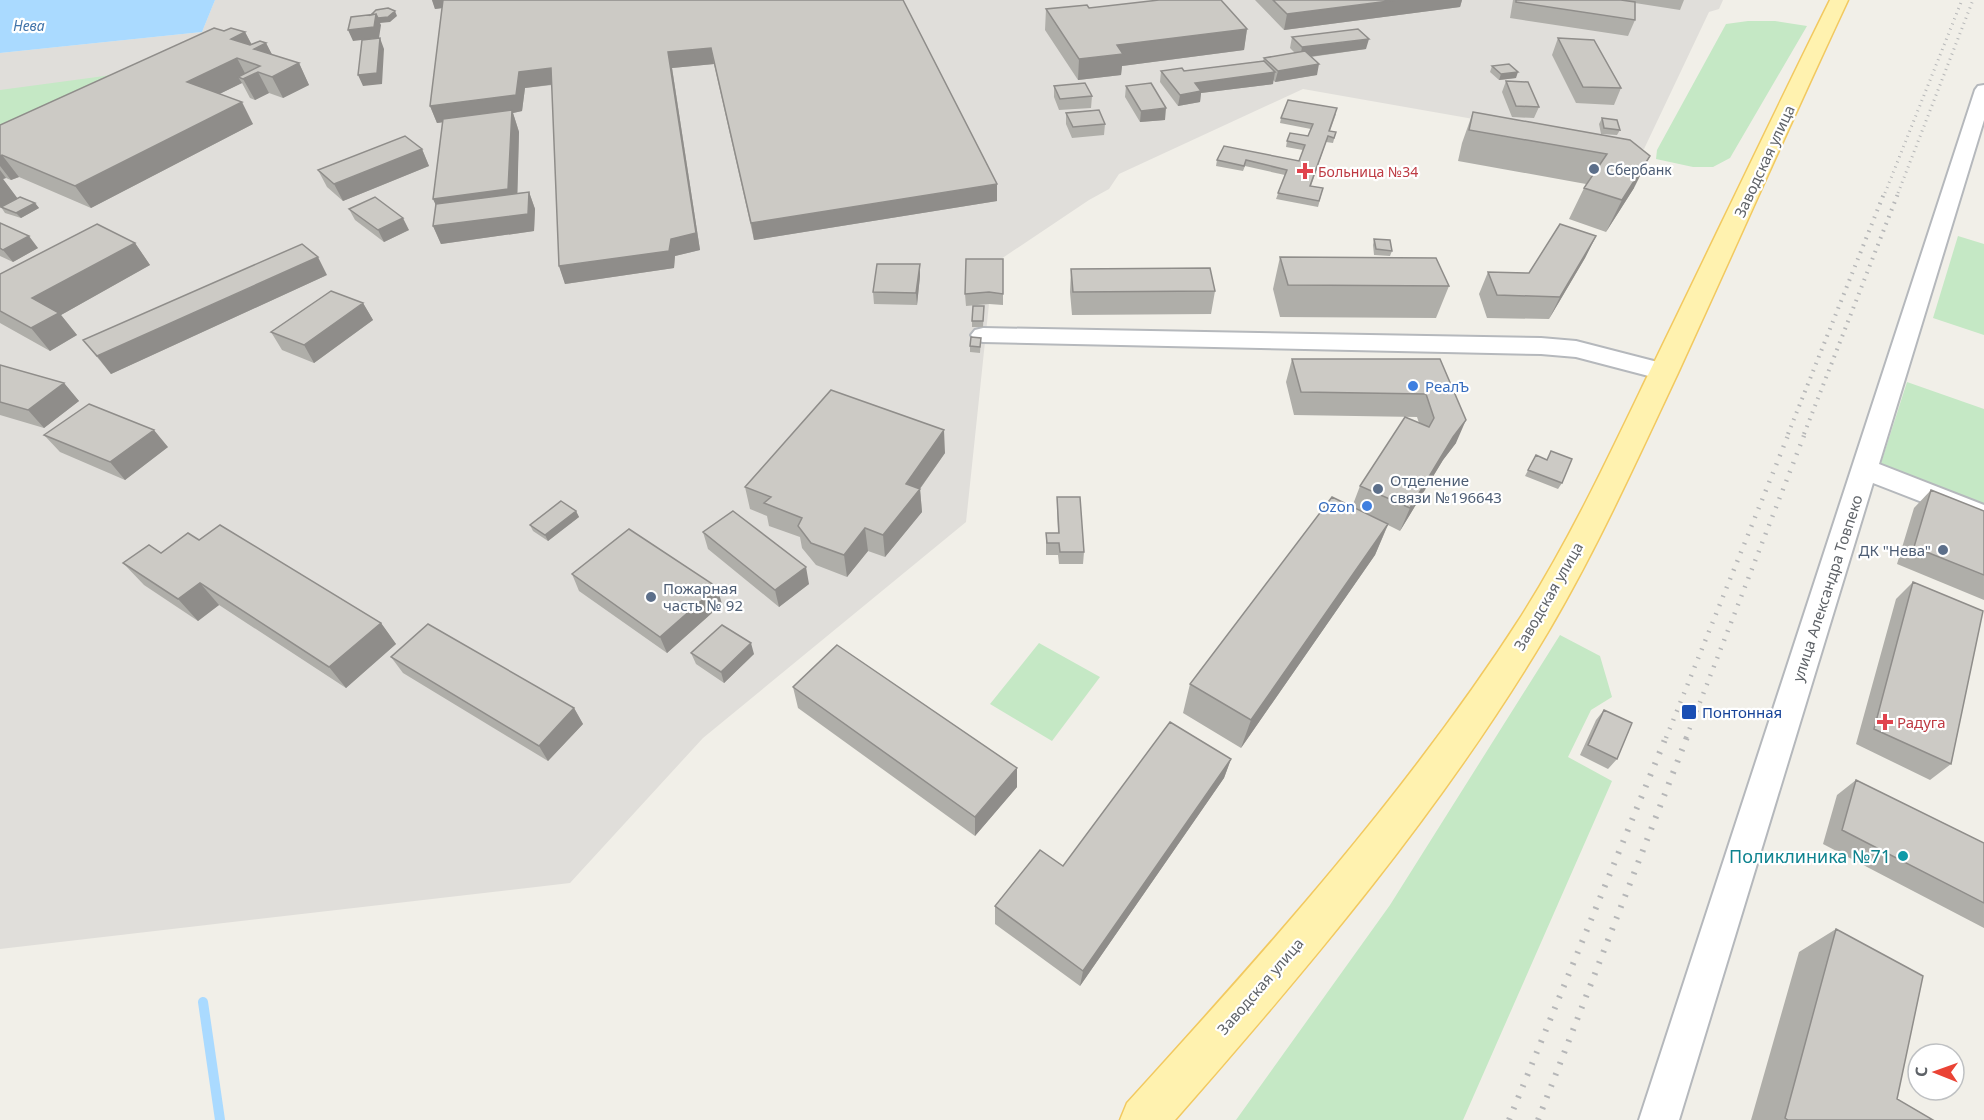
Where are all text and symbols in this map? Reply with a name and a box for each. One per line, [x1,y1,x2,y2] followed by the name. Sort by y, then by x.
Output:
[13,16,45,35] water label: Нева
[1729,102,1799,220] street label: Заводская улица
[1606,160,1672,179] place label: Сбербанк
[1296,162,1314,180] marker: Больница №34
[1318,162,1418,181] place label: Больница №34
[1587,162,1601,176] marker: Сбербанк
[1425,376,1469,396] place label: РеалЪ
[1406,379,1420,393] marker: РеалЪ
[1390,470,1502,507] place label: Отделение связи №196643
[1371,482,1385,496] marker: Отделение связи №196643
[1787,492,1867,684] street label: улица Александра Товпеко
[1318,496,1355,516] place label: Ozon
[1360,499,1374,513] marker: Ozon
[1509,538,1587,654] street label: Заводская улица
[1858,540,1931,560] place label: ДК "Нева"
[1936,543,1950,557] marker: ДК "Нева"
[663,578,743,615] place label: Пожарная часть № 92
[644,590,658,604] marker: Пожарная часть № 92
[1702,702,1782,722] place label: Понтонная
[1680,703,1698,721] marker: Понтонная
[1897,712,1946,732] place label: Радуга
[1878,715,1892,729] marker: Радуга
[1729,844,1891,868] place label: Поликлиника №71
[1896,849,1910,863] marker: Поликлиника №71
[1212,933,1308,1039] street label: Заводская улица
[1906,1042,1966,1102] north arrow
[1910,1066,1932,1077] text: С

